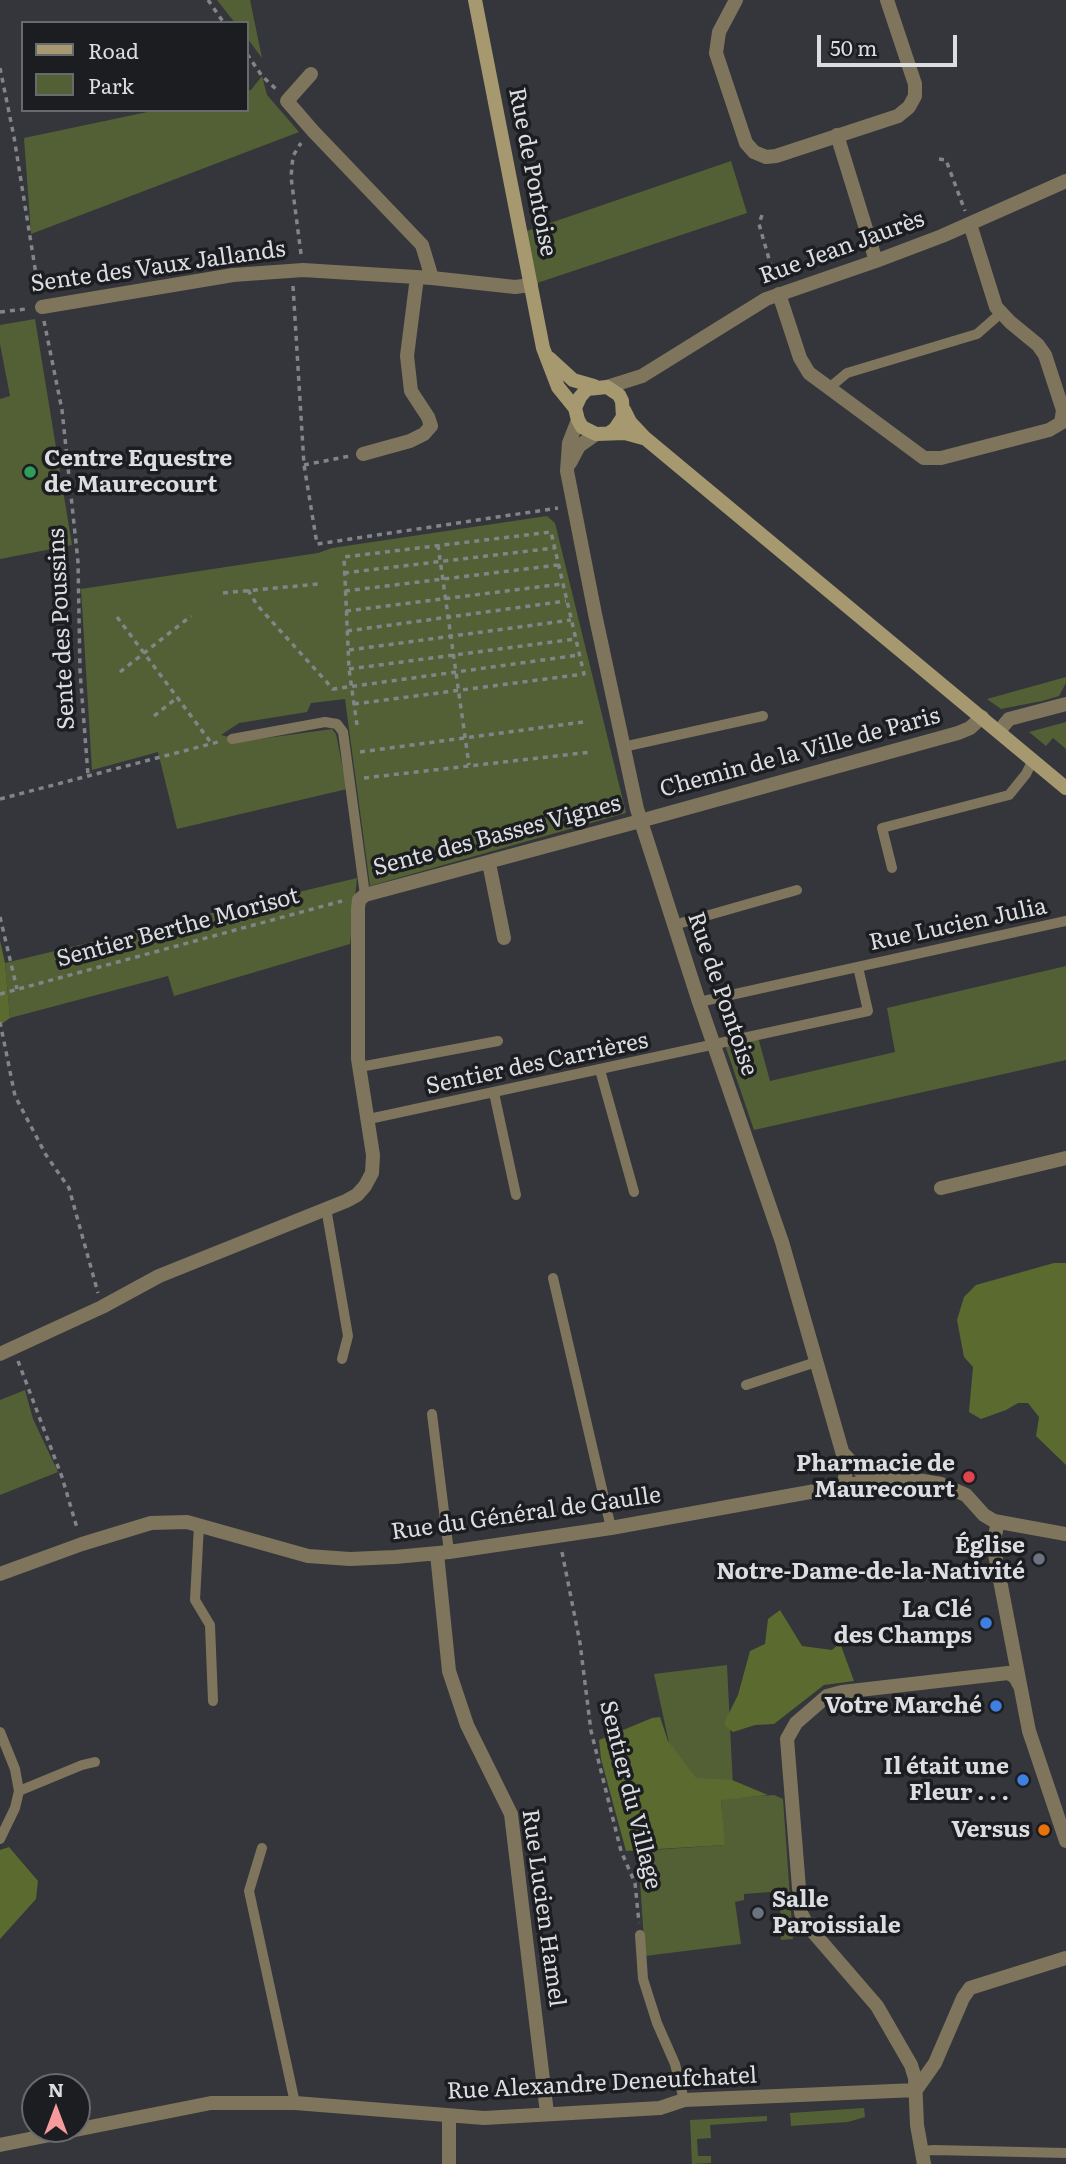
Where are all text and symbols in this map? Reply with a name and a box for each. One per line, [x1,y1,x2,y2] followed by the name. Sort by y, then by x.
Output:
[21,21,248,112] legend
[821,21,961,65] scale bar
[830,31,877,62] text: 50 m
[88,34,139,65] text: Road
[88,69,134,100] text: Park
[502,85,562,259] street label: Rue de Pontoise
[756,205,928,291] street label: Rue Jean Jaurès
[29,235,287,299] street label: Sente des Vaux Jallands
[44,445,232,499] place label: Centre Equestre de Maurecourt
[22,464,38,480] marker: Centre Equestre de Maurecourt
[43,528,81,730] street label: Sente des Poussins
[657,702,943,804] street label: Chemin de la Ville de Paris
[370,790,624,882] street label: Sente des Basses Vignes
[54,882,302,974] street label: Sentier Berthe Morisot
[867,893,1049,957] street label: Rue Lucien Julia
[681,908,763,1080] street label: Rue de Pontoise
[423,1027,651,1101] street label: Sentier des Carrières
[796,1450,955,1504] place label: Pharmacie de Maurecourt
[961,1469,977,1485] marker: Pharmacie de Maurecourt
[389,1481,663,1547] street label: Rue du Général de Gaulle
[716,1532,1025,1586] place label: Église Notre-Dame-de-la-Nativité
[1031,1551,1047,1567] marker: Église Notre-Dame-de-la-Nativité
[834,1596,972,1650] place label: La Clé des Champs
[978,1615,994,1631] marker: La Clé des Champs
[824,1692,982,1720] place label: Votre Marché
[593,1698,667,1892] street label: Sentier du Village
[988,1698,1004,1714] marker: Votre Marché
[884,1753,1009,1807] place label: Il était une Fleur . . .
[1015,1772,1031,1788] marker: Il était une Fleur . . .
[515,1807,571,2009] street label: Rue Lucien Hamel
[951,1816,1030,1844] place label: Versus
[1036,1822,1052,1838] marker: Versus
[772,1886,901,1940] place label: Salle Paroissiale
[750,1905,766,1921] marker: Salle Paroissiale
[446,2062,758,2106] street label: Rue Alexandre Deneufchatel
[21,2073,91,2143] north arrow
[48,2075,64,2103] text: N

